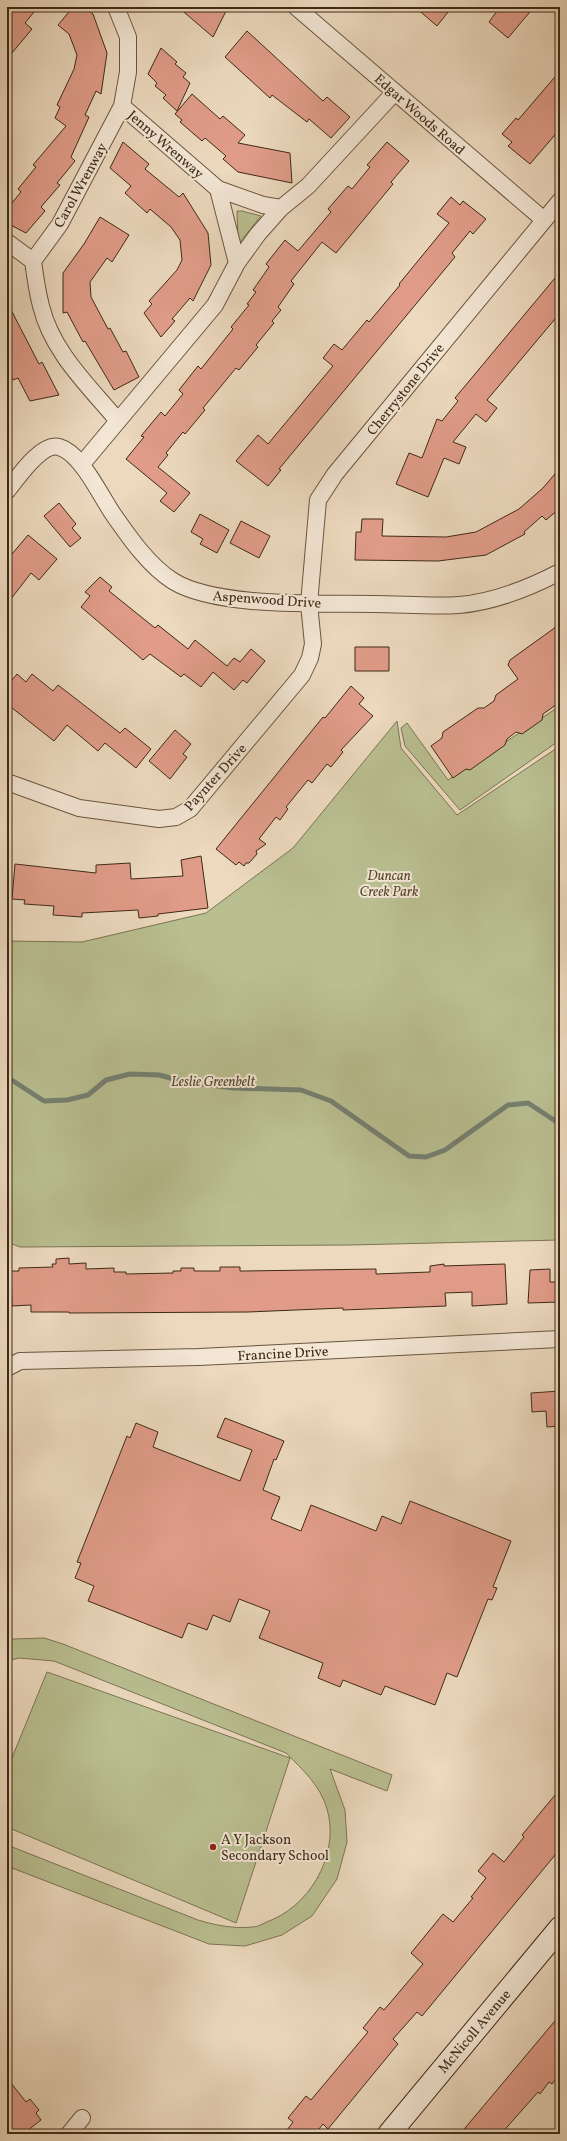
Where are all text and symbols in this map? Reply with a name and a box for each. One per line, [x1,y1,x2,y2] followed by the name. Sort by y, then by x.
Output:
[369,70,469,160] street label: Edgar Woods Road
[123,107,208,184] street label: Jenny Wrenway
[50,139,113,232] street label: Carol Wrenway
[363,340,450,440] street label: Cherrystone Drive
[212,587,322,614] street label: Aspenwood Drive
[181,740,252,816] street label: Paynter Drive
[359,867,419,902] park label: Duncan Creek Park
[171,1073,255,1092] park label: Leslie Greenbelt
[237,1343,329,1366] street label: Francine Drive
[221,1831,329,1866] place label: A Y Jackson Secondary School
[208,1842,218,1852] marker: A Y Jackson Secondary School
[434,1986,516,2078] street label: McNicoll Avenue

